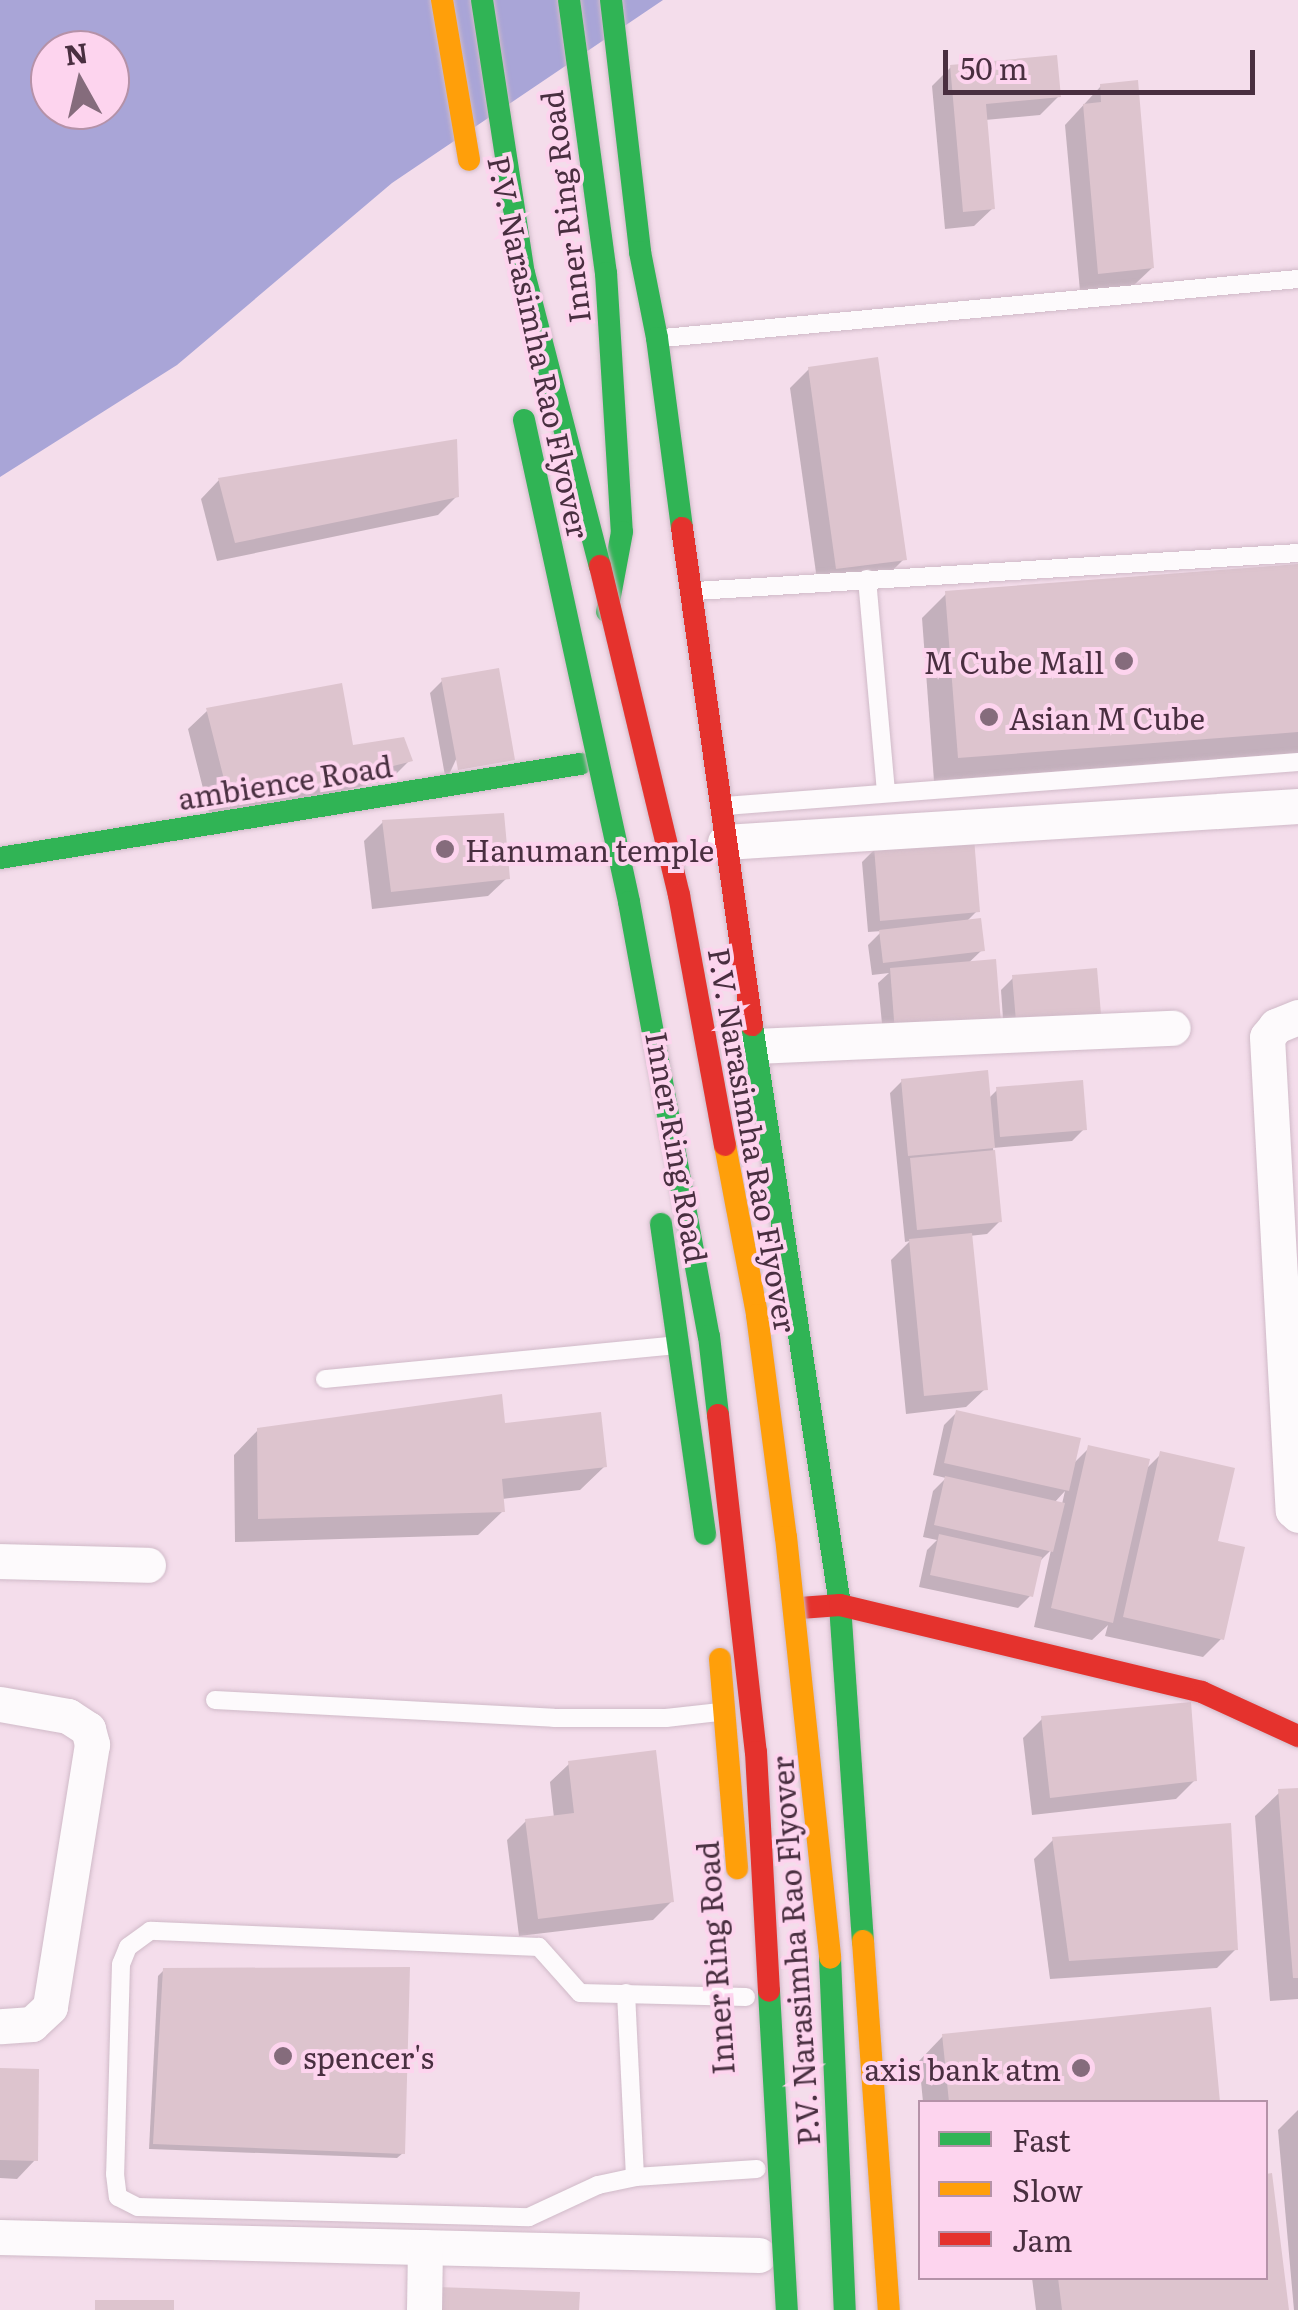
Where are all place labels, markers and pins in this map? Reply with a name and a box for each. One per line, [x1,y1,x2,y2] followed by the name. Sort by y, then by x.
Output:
[923,643,1104,679] place label: M Cube Mall
[1113,650,1135,672] marker: M Cube Mall
[1009,699,1205,735] place label: Asian M Cube
[978,706,1000,728] marker: Asian M Cube
[465,831,714,867] place label: Hanuman temple
[434,838,456,860] marker: Hanuman temple
[303,2038,434,2074] place label: spencer's
[272,2045,294,2067] marker: spencer's
[864,2050,1061,2086] place label: axis bank atm
[1070,2057,1092,2079] marker: axis bank atm

